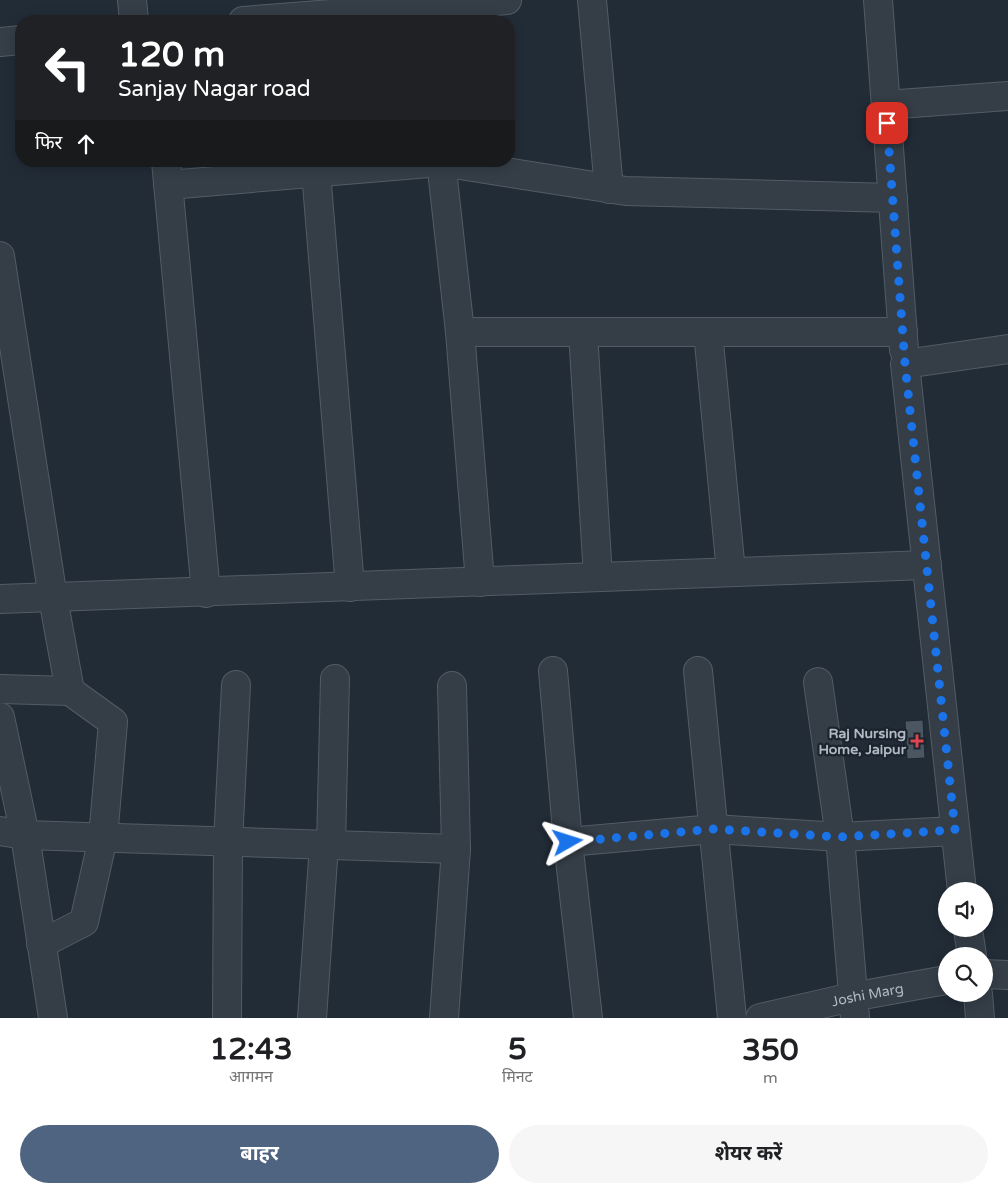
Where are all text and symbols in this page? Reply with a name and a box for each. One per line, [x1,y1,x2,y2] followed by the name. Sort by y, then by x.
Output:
[118,34,225,76] text: 120 m
[35,35,100,100] icon: left
[118,76,311,102] text: Sanjay Nagar road
[866,102,908,144] pin
[873,109,901,137] icon: arrive
[72,130,100,158] icon: ahead
[35,132,62,154] text: फिर
[818,725,907,758] place label: Raj Nursing Home, Jaipur
[910,734,924,748] marker: Raj Nursing Home, Jaipur
[541,815,593,867] position arrow
[938,882,993,1002] map controls
[938,882,993,937] button: sound
[938,947,993,1002] button: search
[830,980,905,1010] street label: Joshi Marg
[209,1031,293,1068] text: 12:43
[508,1031,527,1068] text: 5
[742,1032,799,1069] text: 350
[229,1067,273,1087] text: आगमन
[502,1067,533,1087] text: मिनट
[763,1068,778,1088] text: m
[20,1125,499,1183] button: बाहर
[509,1125,988,1183] button: शेयर करें

